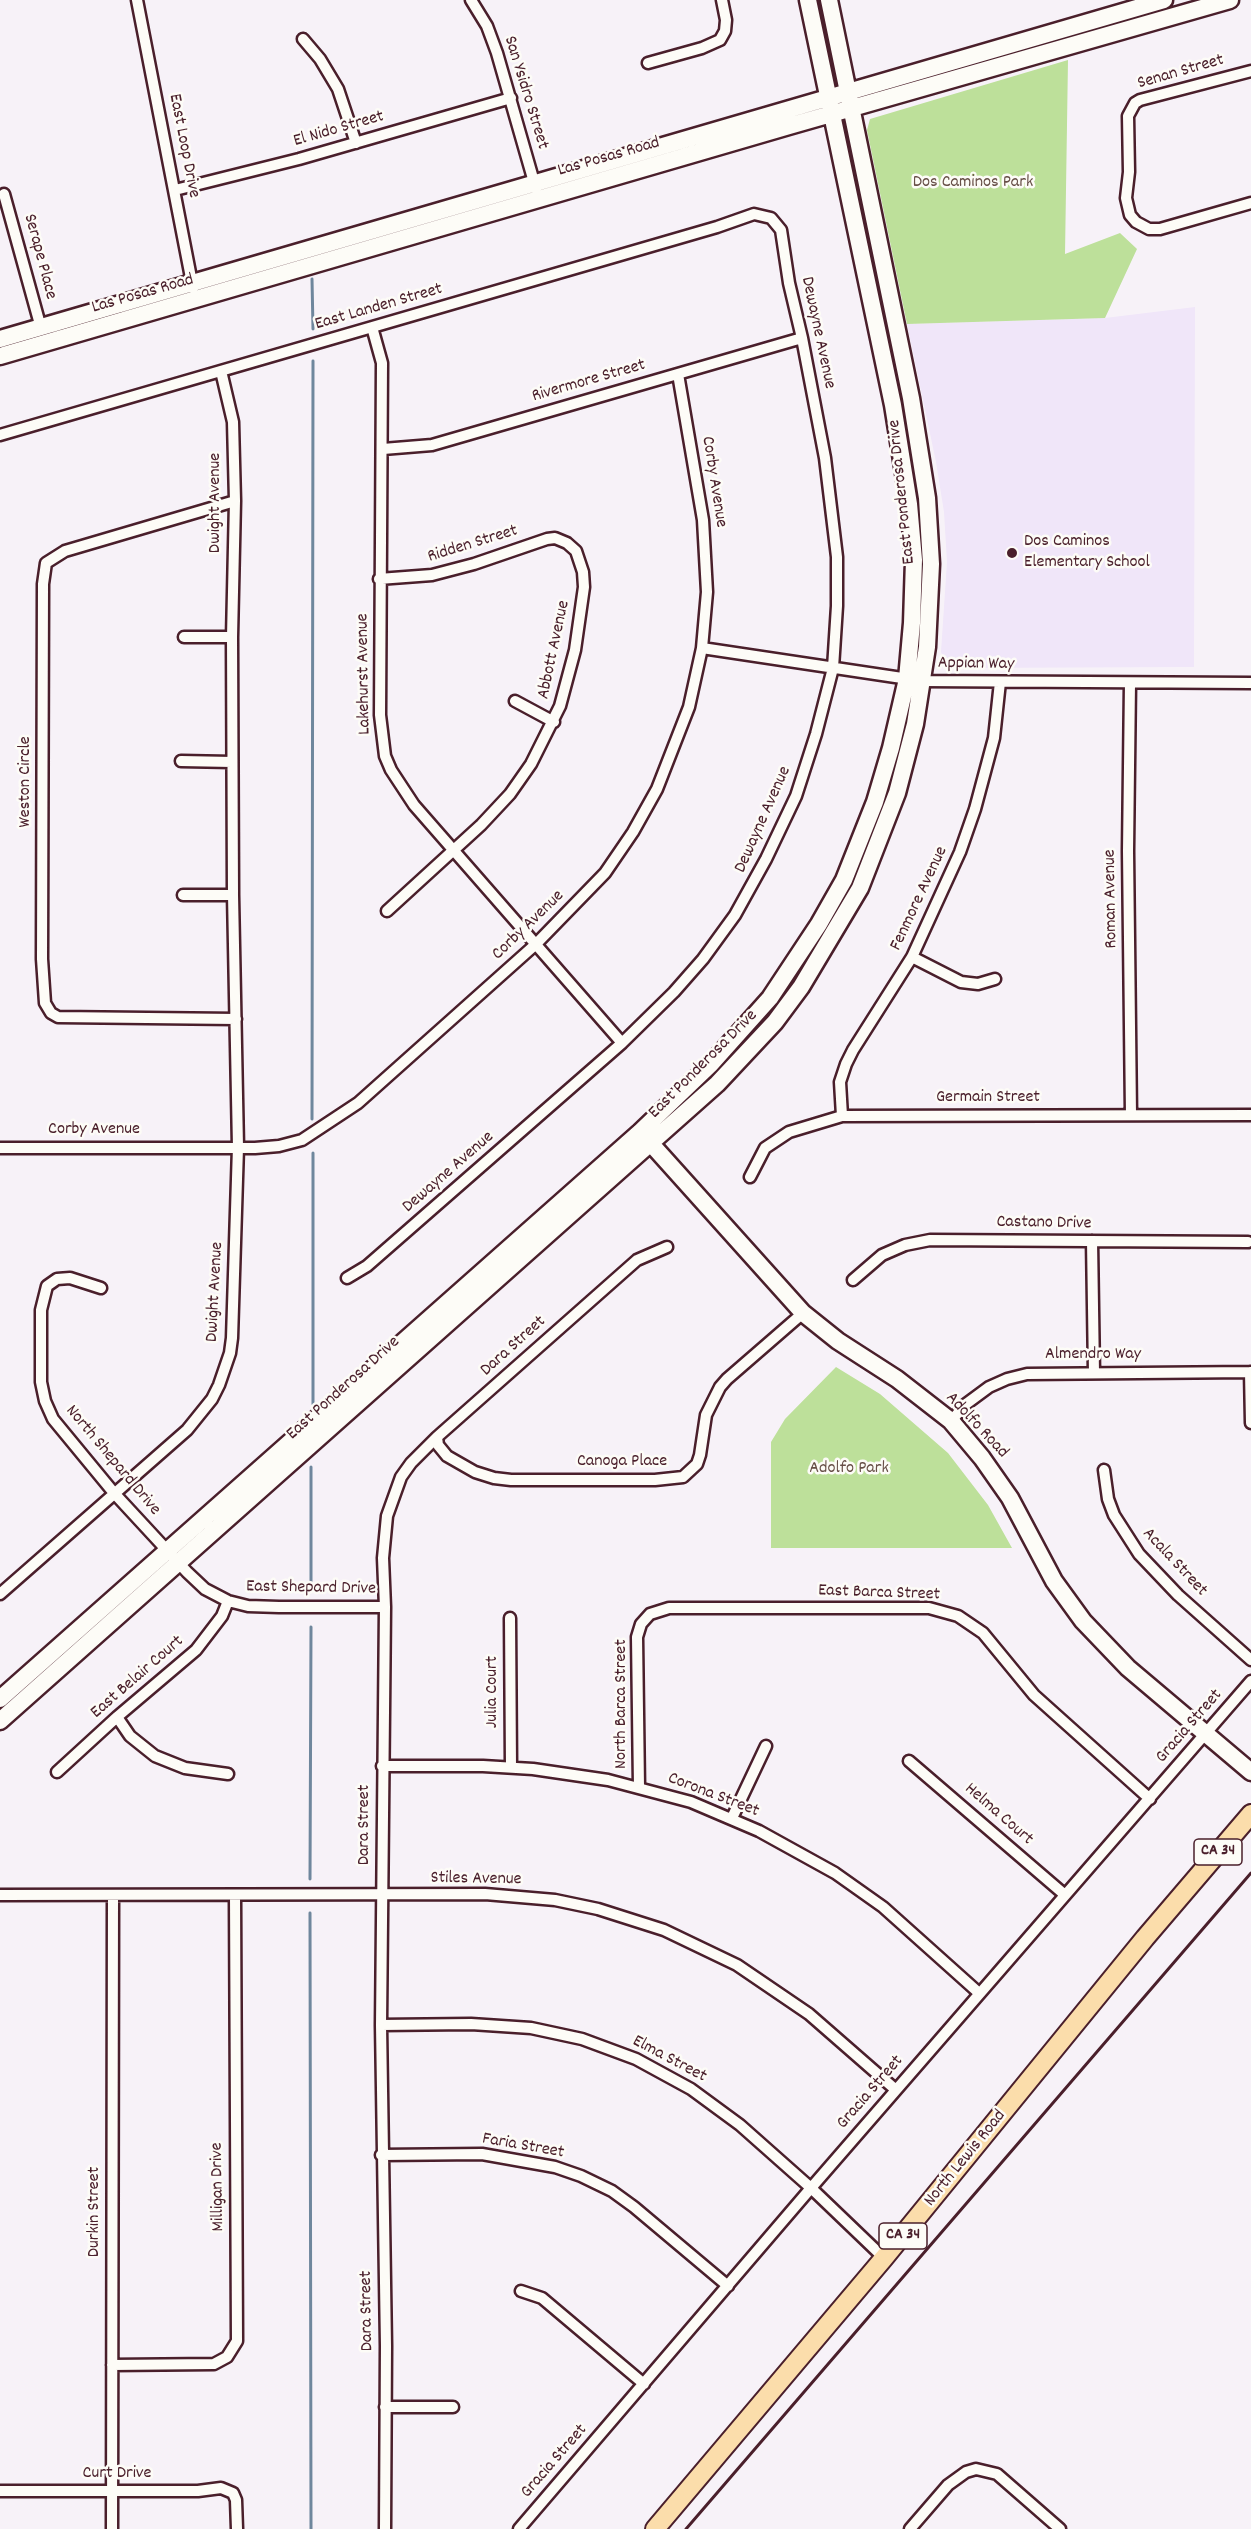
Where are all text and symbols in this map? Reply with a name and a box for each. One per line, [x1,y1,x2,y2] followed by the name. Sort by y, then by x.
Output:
[498,34,552,152] street label: San Ysidro Street
[1135,50,1227,96] street label: Senan Street
[162,92,204,200] street label: East Loop Drive
[291,107,387,153] street label: El Nido Street
[556,133,662,183] street label: Las Posas Road
[913,173,1033,195] park label: Dos Caminos Park
[17,212,61,302] street label: Serape Place
[90,270,196,320] street label: Las Posas Road
[795,275,839,391] street label: Dewayne Avenue
[313,279,445,337] street label: East Landen Street
[530,355,648,409] street label: Rivermore Street
[885,419,921,565] street label: East Ponderosa Drive
[695,435,731,529] street label: Corby Avenue
[206,453,228,553] street label: Dwight Avenue
[425,521,521,569] street label: Ridden Street
[1024,532,1150,574] place label: Dos Caminos Elementary School
[1005,546,1019,560] marker: Dos Caminos Elementary School
[534,599,576,701] street label: Abbott Avenue
[353,613,377,735] street label: Lakehurst Avenue
[937,654,1015,676] street label: Appian Way
[16,736,38,828] street label: Weston Circle
[731,763,797,877] street label: Dewayne Avenue
[886,843,954,955] street label: Fenmore Avenue
[1100,849,1124,949] street label: Roman Avenue
[488,886,570,966] street label: Corby Avenue
[645,1006,763,1124] street label: East Ponderosa Drive
[936,1088,1040,1110] street label: Germain Street
[48,1120,140,1142] street label: Corby Avenue
[399,1127,499,1219] street label: Dewayne Avenue
[996,1212,1092,1236] street label: Castano Drive
[203,1241,229,1343] street label: Dwight Avenue
[477,1312,551,1382] street label: Dara Street
[283,1332,405,1446] street label: East Ponderosa Drive
[1045,1345,1141,1367] street label: Almendro Way
[940,1388,1012,1464] street label: Adolfo Road
[60,1401,164,1521] street label: North Shepard Drive
[577,1452,667,1474] street label: Canoga Place
[809,1459,889,1481] park label: Adolfo Park
[1137,1524,1211,1602] street label: Acala Street
[246,1577,376,1601] street label: East Shepard Drive
[818,1581,940,1607] street label: East Barca Street
[87,1632,189,1724] street label: East Belair Court
[612,1639,634,1769] street label: North Barca Street
[483,1656,505,1728] street label: Julia Court
[1152,1686,1228,1768] street label: Gracia Street
[664,1769,762,1823] street label: Corona Street
[959,1779,1037,1851] street label: Helma Court
[355,1785,377,1865] street label: Dara Street
[1194,1839,1242,1865] road number: CA 34
[430,1868,522,1892] street label: Stiles Avenue
[628,2031,710,2089] street label: Elma Street
[833,2052,909,2134] street label: Gracia Street
[920,2106,1012,2212] street label: North Lewis Road
[480,2129,566,2165] street label: Faria Street
[207,2142,231,2232] street label: Milligan Drive
[85,2167,107,2257] street label: Durkin Street
[879,2223,927,2249] road number: CA 34
[356,2270,380,2352] street label: Dara Street
[517,2421,593,2503] street label: Gracia Street
[83,2464,151,2486] street label: Curt Drive

